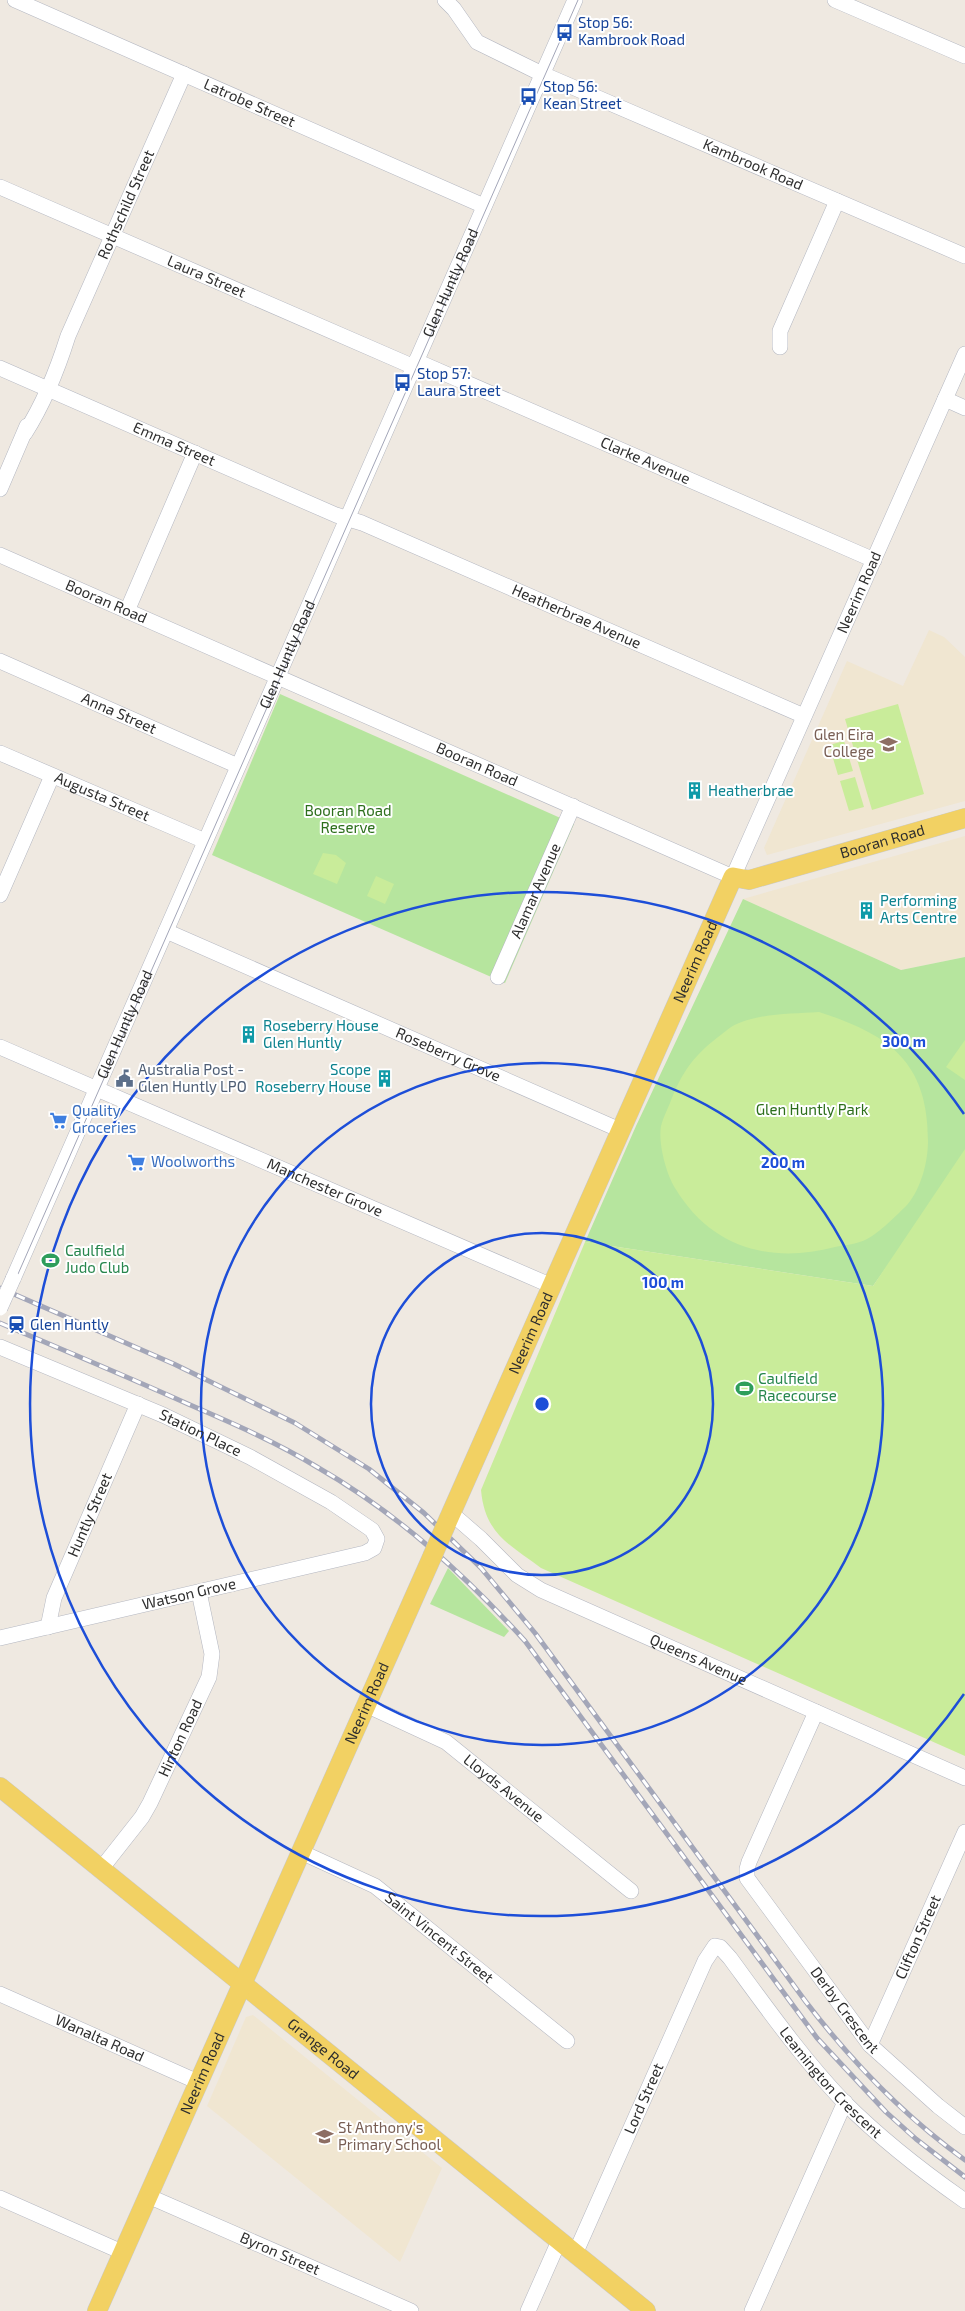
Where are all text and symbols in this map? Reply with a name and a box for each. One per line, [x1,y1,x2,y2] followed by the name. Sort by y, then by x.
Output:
[578,13,685,48] place label: Stop 56: Kambrook Road
[554,22,574,42] bus stop icon: Stop 56: Kambrook Road
[201,74,298,130] street label: Latrobe Street
[543,77,622,112] place label: Stop 56: Kean Street
[519,86,539,106] bus stop icon: Stop 56: Kean Street
[701,134,806,193] street label: Kambrook Road
[93,147,157,262] street label: Rothschild Street
[418,225,481,340] street label: Glen Huntly Road
[165,251,249,301] street label: Laura Street
[417,364,501,399] place label: Stop 57: Laura Street
[393,373,413,393] bus stop icon: Stop 57: Laura Street
[131,417,219,469] street label: Emma Street
[598,432,693,487] street label: Clarke Avenue
[832,548,884,636] street label: Neerim Road
[63,575,150,627] street label: Booran Road
[510,580,644,652] street label: Heatherbrae Avenue
[255,597,318,711] street label: Glen Huntly Road
[79,688,160,737] street label: Anna Street
[814,725,874,760] place label: Glen Eira College
[878,734,898,754] school or university icon: Glen Eira College
[434,738,521,789] street label: Booran Road
[52,768,153,824] street label: Augusta Street
[684,781,704,801] building icon: Heatherbrae
[708,781,794,799] place label: Heatherbrae
[304,801,392,836] park label: Booran Road Reserve
[838,820,927,861] street label: Booran Road
[506,840,564,941] street label: Alamar Avenue
[880,891,958,926] place label: Performing Arts Centre
[856,900,876,920] building icon: Performing Arts Centre
[668,918,720,1005] street label: Neerim Road
[92,967,156,1081] street label: Glen Huntly Road
[263,1016,379,1051] place label: Roseberry House Glen Huntly
[393,1023,504,1085] street label: Roseberry Grove
[239,1025,259,1045] building icon: Roseberry House Glen Huntly
[882,1032,926,1050] text: 300 m
[138,1060,247,1095] place label: Australia Post - Glen Huntly LPO
[255,1060,371,1095] place label: Scope Roseberry House
[114,1069,134,1089] public building icon: Australia Post - Glen Huntly LPO
[375,1069,395,1089] building icon: Scope Roseberry House
[756,1100,869,1118] park label: Glen Huntly Park
[72,1101,136,1136] place label: Quality Groceries
[48,1110,68,1130] supermarket icon: Quality Groceries
[127,1152,147,1172] supermarket icon: Woolworths
[151,1152,235,1170] place label: Woolworths
[761,1153,805,1171] text: 200 m
[265,1154,386,1220] street label: Manchester Grove
[65,1241,129,1276] place label: Caulfield Judo Club
[41,1250,61,1270] sports icon: Caulfield Judo Club
[642,1273,684,1291] text: 100 m
[504,1289,556,1376] street label: Neerim Road
[6,1315,26,1335] station icon: Glen Huntly
[30,1315,109,1333] place label: Glen Huntly
[758,1369,837,1404] place label: Caulfield Racecourse
[734,1378,754,1398] sports icon: Caulfield Racecourse
[533,1395,551,1413] centre of rings
[157,1405,245,1460] street label: Station Place
[63,1470,115,1559] street label: Huntly Street
[140,1573,237,1613] street label: Watson Grove
[647,1629,750,1688] street label: Queens Avenue
[340,1659,392,1747] street label: Neerim Road
[154,1696,205,1779] street label: Hinton Road
[460,1750,548,1825] street label: Lloyds Avenue
[382,1888,498,1986] street label: Saint Vincent Street
[890,1892,944,1982] street label: Clifton Street
[807,1963,883,2057] street label: Derby Crescent
[53,2010,147,2065] street label: Wanalta Road
[284,2014,363,2083] street label: Grange Road
[776,2023,886,2141] street label: Leamington Crescent
[176,2029,228,2117] street label: Neerim Road
[619,2060,667,2136] street label: Lord Street
[338,2118,441,2153] place label: St Anthony's Primary School
[314,2127,334,2147] school or university icon: St Anthony's Primary School
[238,2227,323,2278] street label: Byron Street

